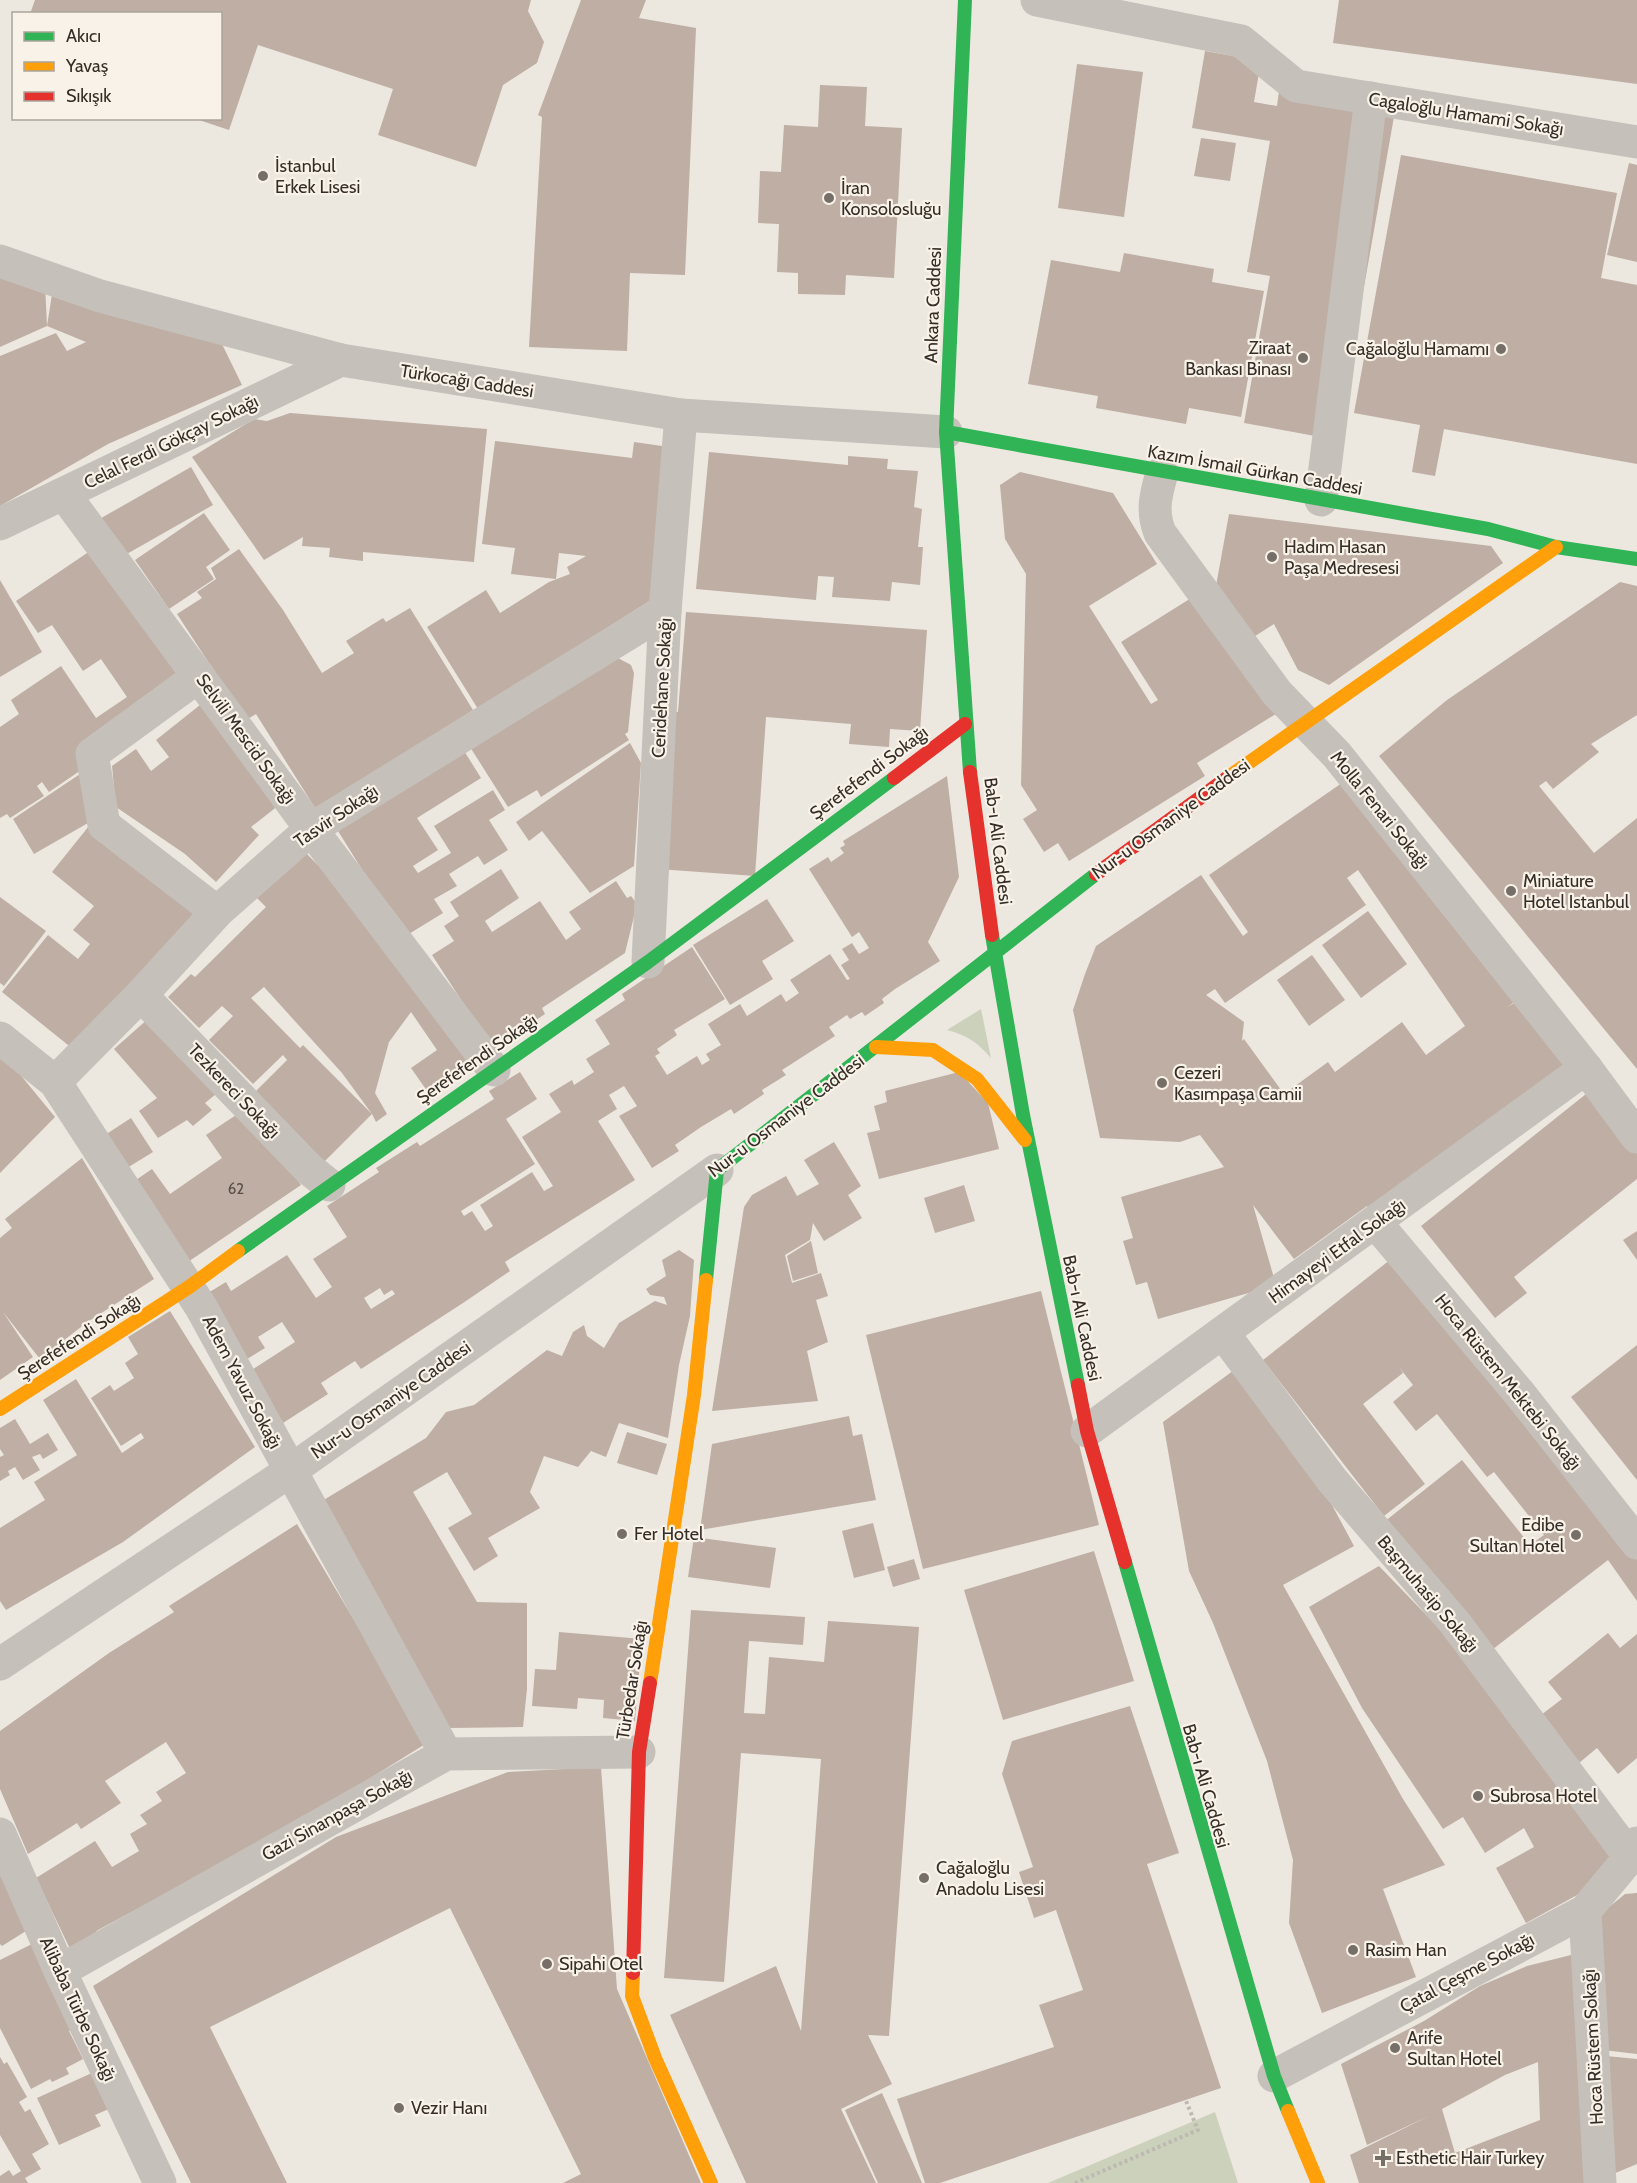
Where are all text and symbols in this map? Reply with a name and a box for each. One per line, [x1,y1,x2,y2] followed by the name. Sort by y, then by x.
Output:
[12,12,222,120] legend
[66,25,101,47] text: Akıcı
[65,55,108,77] text: Yavaş
[66,85,112,107] text: Sıkışık
[1367,88,1565,140] street label: Cagaloğlu Hamami Sokağı
[275,155,360,198] place label: İstanbul Erkek Lisesi
[256,169,270,183] marker: İstanbul Erkek Lisesi
[841,177,941,220] place label: İran Konsolosluğu
[822,191,836,205] marker: İran Konsolosluğu
[920,247,946,363] street label: Ankara Caddesi
[1185,337,1291,380] place label: Ziraat Bankası Binası
[1346,338,1489,360] place label: Cağaloğlu Hamamı
[1494,342,1508,356] marker: Cağaloğlu Hamamı
[1296,351,1310,365] marker: Ziraat Bankası Binası
[399,360,535,402] street label: Türkocağı Caddesi
[80,390,262,494] street label: Celal Ferdi Gökçay Sokağı
[1146,440,1364,500] street label: Kazım İsmail Gürkan Caddesi
[1284,536,1399,579] place label: Hadım Hasan Paşa Medresesi
[1265,550,1279,564] marker: Hadım Hasan Paşa Medresesi
[647,617,677,759] street label: Ceridehane Sokağı
[191,670,301,808] street label: Selvili Mescid Sokağı
[806,721,932,825] street label: Şerefefendi Sokağı
[1326,747,1434,873] street label: Molla Fenari Sokağı
[1088,754,1254,884] street label: Nur-u Osmaniye Caddesi
[979,776,1017,906] street label: Bab-ı Ali Caddesi
[290,780,382,852] street label: Tasvir Sokağı
[1523,870,1630,913] place label: Miniature Hotel Istanbul
[1504,884,1518,898] marker: Miniature Hotel Istanbul
[412,1009,542,1109] street label: Şerefefendi Sokağı
[183,1039,285,1143] street label: Tezkereci Sokağı
[703,1050,869,1182] street label: Nur-u Osmaniye Caddesi
[1174,1062,1302,1105] place label: Cezeri Kasımpaşa Camii
[1155,1076,1169,1090] marker: Cezeri Kasımpaşa Camii
[228,1180,244,1198] house number: 62
[1264,1194,1410,1308] street label: Himayeyi Etfal Sokağı
[1058,1253,1106,1383] street label: Bab-ı Ali Caddesi
[13,1289,145,1385] street label: Şerefefendi Sokağı
[1430,1289,1586,1475] street label: Hoca Rüstem Mektebi Sokağı
[198,1312,286,1452] street label: Adem Yavuz Sokağı
[307,1336,475,1464] street label: Nur-u Osmaniye Caddesi
[1469,1514,1565,1557] place label: Edibe Sultan Hotel
[634,1523,704,1545] place label: Fer Hotel
[615,1527,629,1541] marker: Fer Hotel
[1569,1528,1583,1542] marker: Edibe Sultan Hotel
[1373,1531,1483,1657] street label: Başmuhasip Sokağı
[612,1619,652,1741] street label: Türbedar Sokağı
[1178,1721,1234,1851] street label: Bab-ı Ali Caddesi
[258,1764,416,1866] street label: Gazi Sinanpaşa Sokağı
[1490,1785,1598,1807] place label: Subrosa Hotel
[1471,1789,1485,1803] marker: Subrosa Hotel
[936,1857,1044,1900] place label: Cağaloğlu Anadolu Lisesi
[917,1871,931,1885] marker: Cağaloğlu Anadolu Lisesi
[1396,1928,1538,2018] street label: Çatal Çeşme Sokağı
[35,1933,121,2085] street label: Alibaba Türbe Sokağı
[1365,1939,1447,1961] place label: Rasim Han
[1346,1943,1360,1957] marker: Rasim Han
[559,1953,644,1975] place label: Sipahi Otel
[540,1957,554,1971] marker: Sipahi Otel
[1578,1969,1608,2125] street label: Hoca Rüstem Sokağı
[1407,2027,1502,2070] place label: Arife Sultan Hotel
[1388,2041,1402,2055] marker: Arife Sultan Hotel
[411,2097,487,2119] place label: Vezir Hanı
[392,2101,406,2115] marker: Vezir Hanı
[1396,2147,1544,2169] place label: Esthetic Hair Turkey
[1374,2149,1392,2167] marker: Esthetic Hair Turkey

